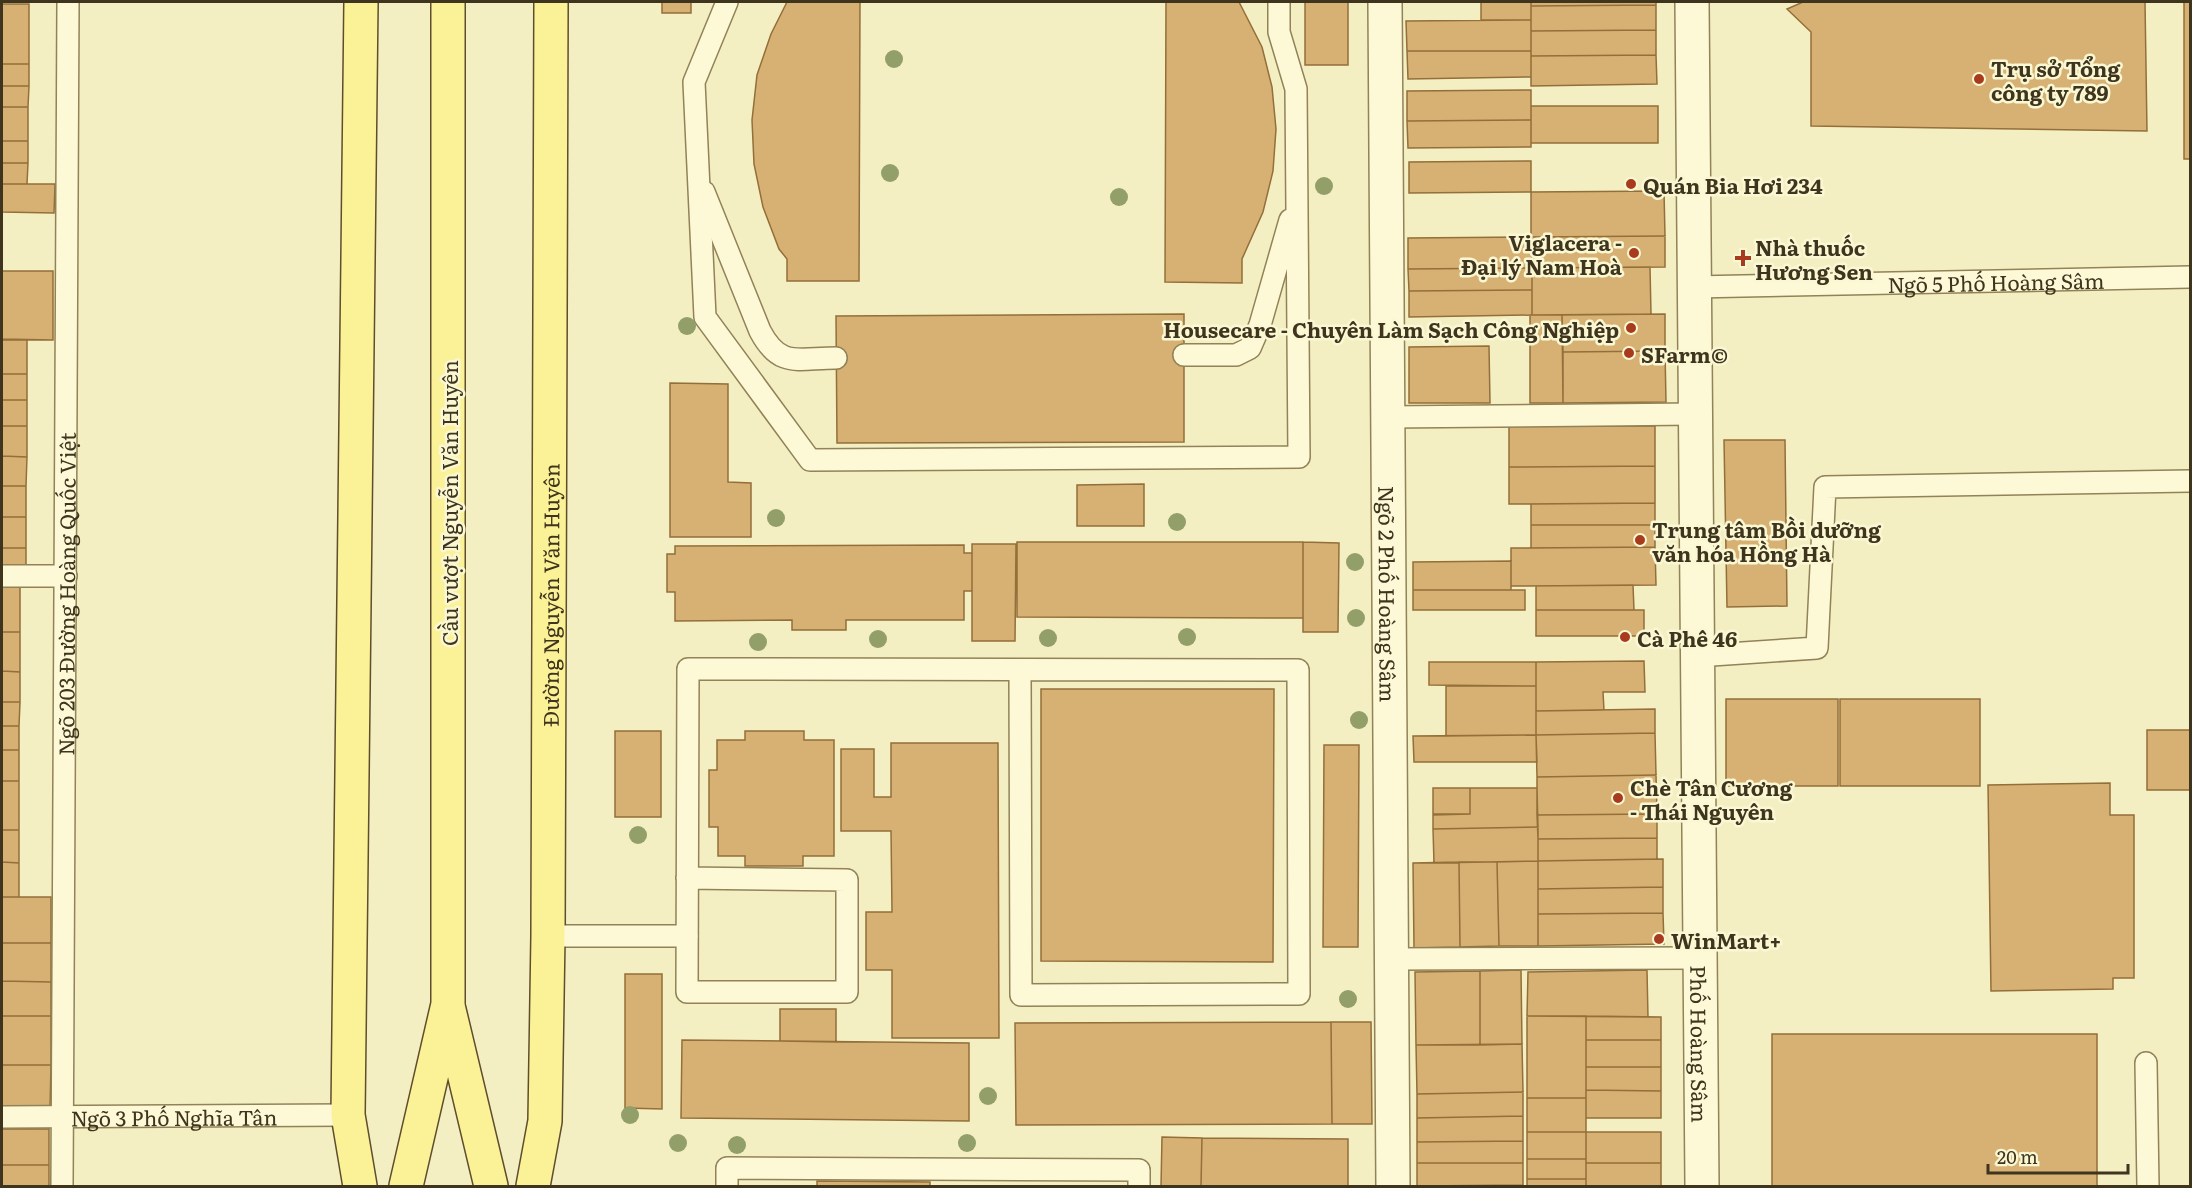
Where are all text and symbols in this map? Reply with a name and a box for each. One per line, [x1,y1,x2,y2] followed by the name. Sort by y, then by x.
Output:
[1991,52,2120,107] place label: Trụ sở Tổng công ty 789
[1972,72,1986,86] marker: Trụ sở Tổng công ty 789
[1643,169,1823,200] place label: Quán Bia Hơi 234
[1624,177,1638,191] marker: Quán Bia Hơi 234
[1461,226,1623,281] place label: Viglacera - Đại lý Nam Hoà
[1755,231,1873,286] place label: Nhà thuốc Hương Sen
[1627,246,1641,260] marker: Viglacera - Đại lý Nam Hoà
[1736,251,1750,265] marker: Nhà thuốc Hương Sen
[1887,263,2105,299] street label: Ngõ 5 Phố Hoàng Sâm
[1163,313,1619,344] place label: Housecare - Chuyên Làm Sạch Công Nghiệp
[1624,321,1638,335] marker: Housecare - Chuyên Làm Sạch Công Nghiệp
[1641,338,1728,369] place label: SFarm©
[1622,346,1636,360] marker: SFarm©
[433,360,464,646] street label: Cầu vượt Nguyễn Văn Huyên
[49,432,81,756] street label: Ngõ 203 Đường Hoàng Quốc Việt
[533,463,565,727] street label: Đường Nguyễn Văn Huyên
[1373,486,1405,702] street label: Ngõ 2 Phố Hoàng Sâm
[1652,513,1881,568] place label: Trung tâm Bồi dưỡng văn hóa Hồng Hà
[1633,533,1647,547] marker: Trung tâm Bồi dưỡng văn hóa Hồng Hà
[1637,622,1737,653] place label: Cà Phê 46
[1618,630,1632,644] marker: Cà Phê 46
[1630,771,1793,826] place label: Chè Tân Cương - Thái Nguyên
[1611,791,1625,805] marker: Chè Tân Cương - Thái Nguyên
[1671,924,1782,955] place label: WinMart+
[1652,932,1666,946] marker: WinMart+
[1685,965,1717,1123] street label: Phố Hoàng Sâm
[71,1100,277,1132] street label: Ngõ 3 Phố Nghĩa Tân
[1988,1137,2128,1175] scale bar
[1997,1143,2038,1170] text: 20 m

